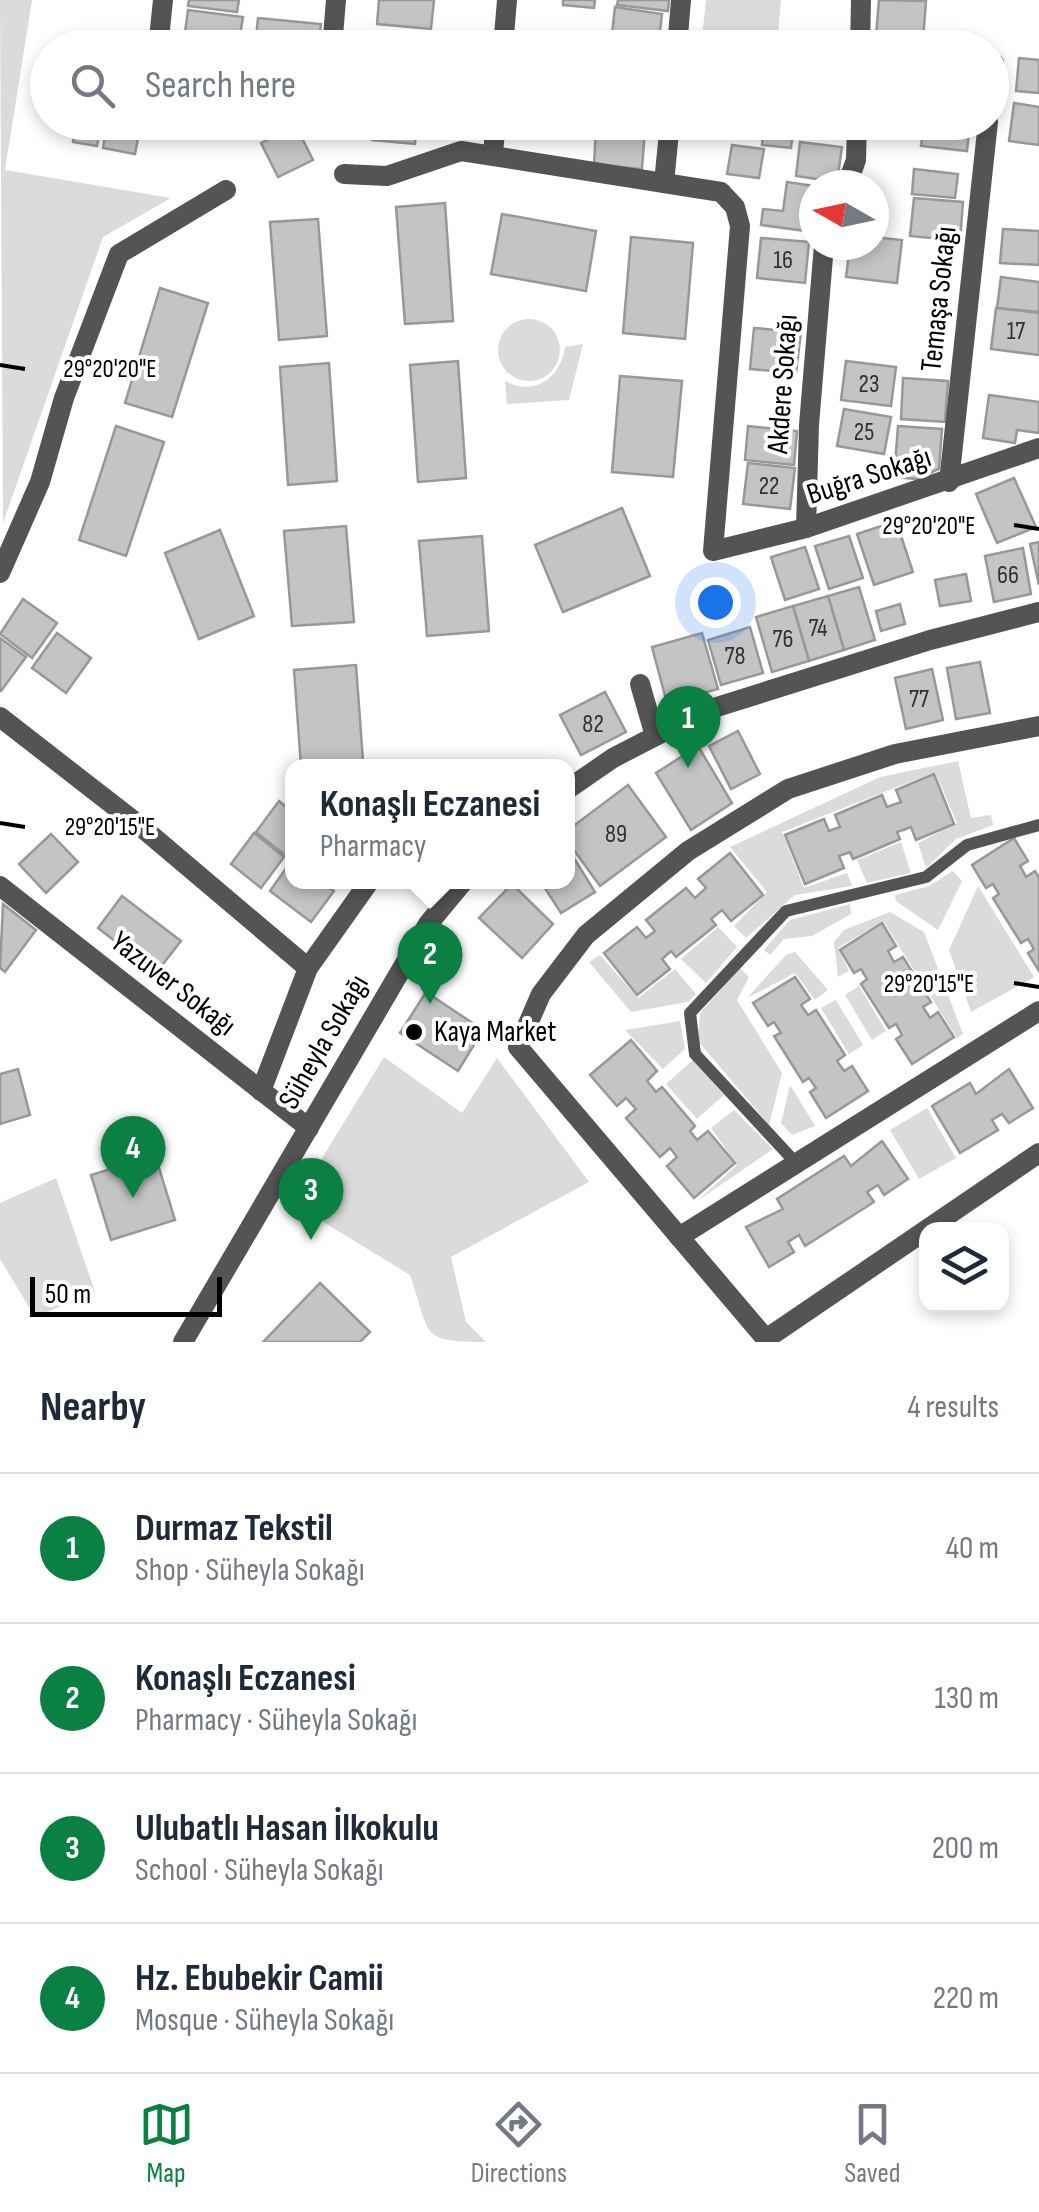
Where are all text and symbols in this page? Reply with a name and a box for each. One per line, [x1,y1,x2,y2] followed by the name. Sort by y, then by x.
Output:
[30,30,1009,140] search box
[65,58,120,113] icon: search
[145,63,296,108] text: Search here
[799,170,889,260] north arrow
[913,225,965,373] street label: Temaşa Sokağı
[773,245,793,276] house number: 16
[760,313,806,456] street label: Akdere Sokağı
[1007,316,1025,347] house number: 17
[63,354,157,385] text: 29°20'20"E
[859,369,879,400] house number: 23
[854,417,874,448] house number: 25
[802,439,936,513] street label: Buğra Sokağı
[759,471,779,502] house number: 22
[882,511,976,542] text: 29°20'20"E
[997,560,1019,591] house number: 66
[690,577,741,628] your location
[808,613,828,644] house number: 74
[773,624,793,655] house number: 76
[725,641,745,672] house number: 78
[909,684,929,715] house number: 77
[656,686,720,768] pin: 1
[582,709,604,740] house number: 82
[285,759,575,889] popup
[320,782,540,827] text: Konaşlı Eczanesi
[65,812,155,843] text: 29°20'15"E
[605,819,627,850] house number: 89
[320,827,426,866] text: Pharmacy
[398,922,462,1004] pin: 2
[103,924,243,1044] street label: Yazuver Sokağı
[271,968,377,1116] street label: Süheyla Sokağı
[884,969,974,1000] text: 29°20'15"E
[434,1014,556,1050] place label: Kaya Market
[403,1021,425,1043] marker: Kaya Market
[100,1116,166,1198] pin: 4
[278,1158,344,1240] pin: 3
[919,1222,1009,1312] map controls
[919,1222,1009,1312] button: layers
[30,1272,222,1316] scale bar
[45,1278,91,1311] text: 50 m
[40,1382,146,1433] text: Nearby
[907,1388,999,1427] text: 4 results
[135,1506,333,1551] text: Durmaz Tekstil
[66,1529,79,1568] text: 1
[946,1529,999,1568] text: 40 m
[135,1551,365,1590] text: Shop · Süheyla Sokağı
[135,1656,356,1701] text: Konaşlı Eczanesi
[65,1679,80,1718] text: 2
[934,1679,999,1718] text: 130 m
[135,1701,417,1740] text: Pharmacy · Süheyla Sokağı
[135,1806,439,1851] text: Ulubatlı Hasan İlkokulu
[65,1829,80,1868] text: 3
[932,1829,999,1868] text: 200 m
[135,1851,384,1890] text: School · Süheyla Sokağı
[135,1956,384,2001] text: Hz. Ebubekir Camii
[65,1979,80,2018] text: 4
[933,1979,999,2018] text: 220 m
[135,2001,394,2040] text: Mosque · Süheyla Sokağı
[139,2097,194,2190] tab: Map
[471,2097,567,2190] tab: Directions
[844,2097,900,2190] tab: Saved

